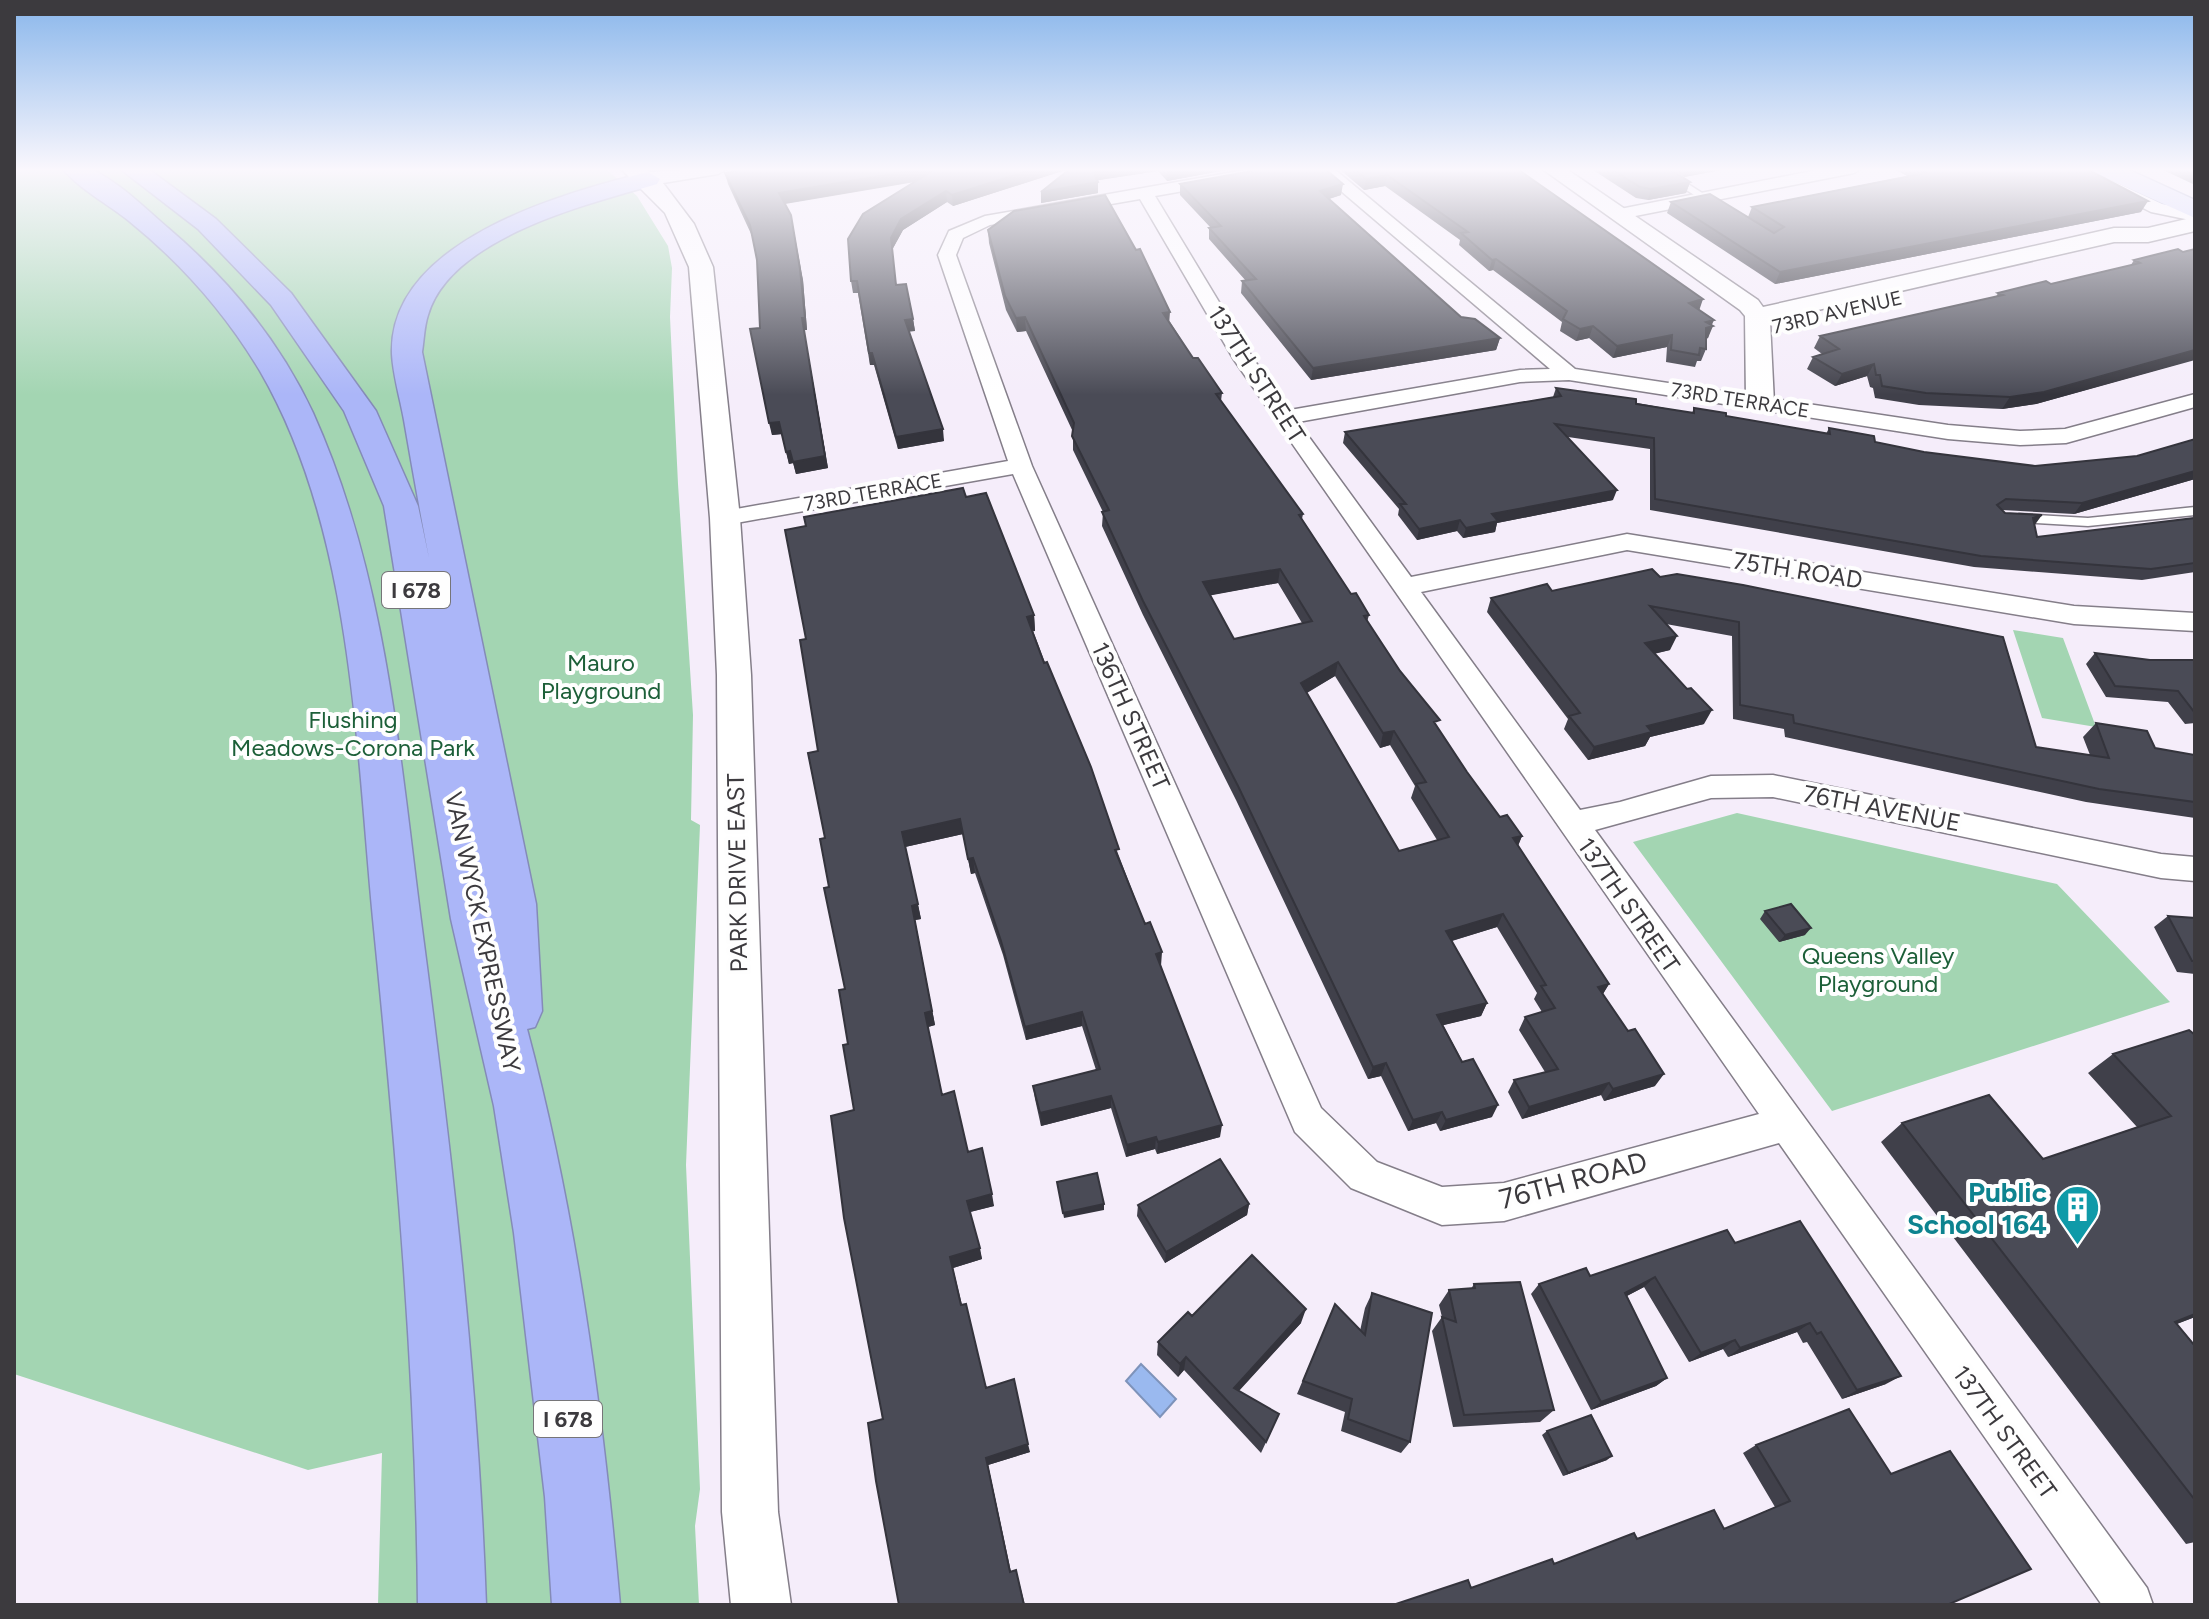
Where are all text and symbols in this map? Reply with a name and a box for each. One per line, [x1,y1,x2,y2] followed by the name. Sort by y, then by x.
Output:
[1770,285,1904,339] street label: 73RD AVENUE
[1202,300,1312,448] street label: 137TH STREET
[1669,377,1811,423] street label: 73RD TERRACE
[802,468,944,516] street label: 73RD TERRACE
[1731,545,1865,595] street label: 75TH ROAD
[382,572,450,608] road number: I 678
[1086,638,1176,794] street label: 136TH STREET
[541,648,661,705] park label: Mauro Playground
[231,705,475,762] park label: Flushing Meadows-Corona Park
[721,773,753,973] street label: PARK DRIVE EAST
[1801,779,1963,837] street label: 76TH AVENUE
[439,789,527,1075] street label: VAN WYCK EXPRESSWAY
[1572,832,1686,978] street label: 137TH STREET
[1802,941,1955,998] park label: Queens Valley Playground
[1495,1144,1651,1216] street label: 76TH ROAD
[1907,1175,2047,1241] place label: Public School 164
[2054,1184,2102,1247] building icon: Public School 164
[1947,1360,2063,1504] street label: 137TH STREET
[534,1401,602,1437] road number: I 678

